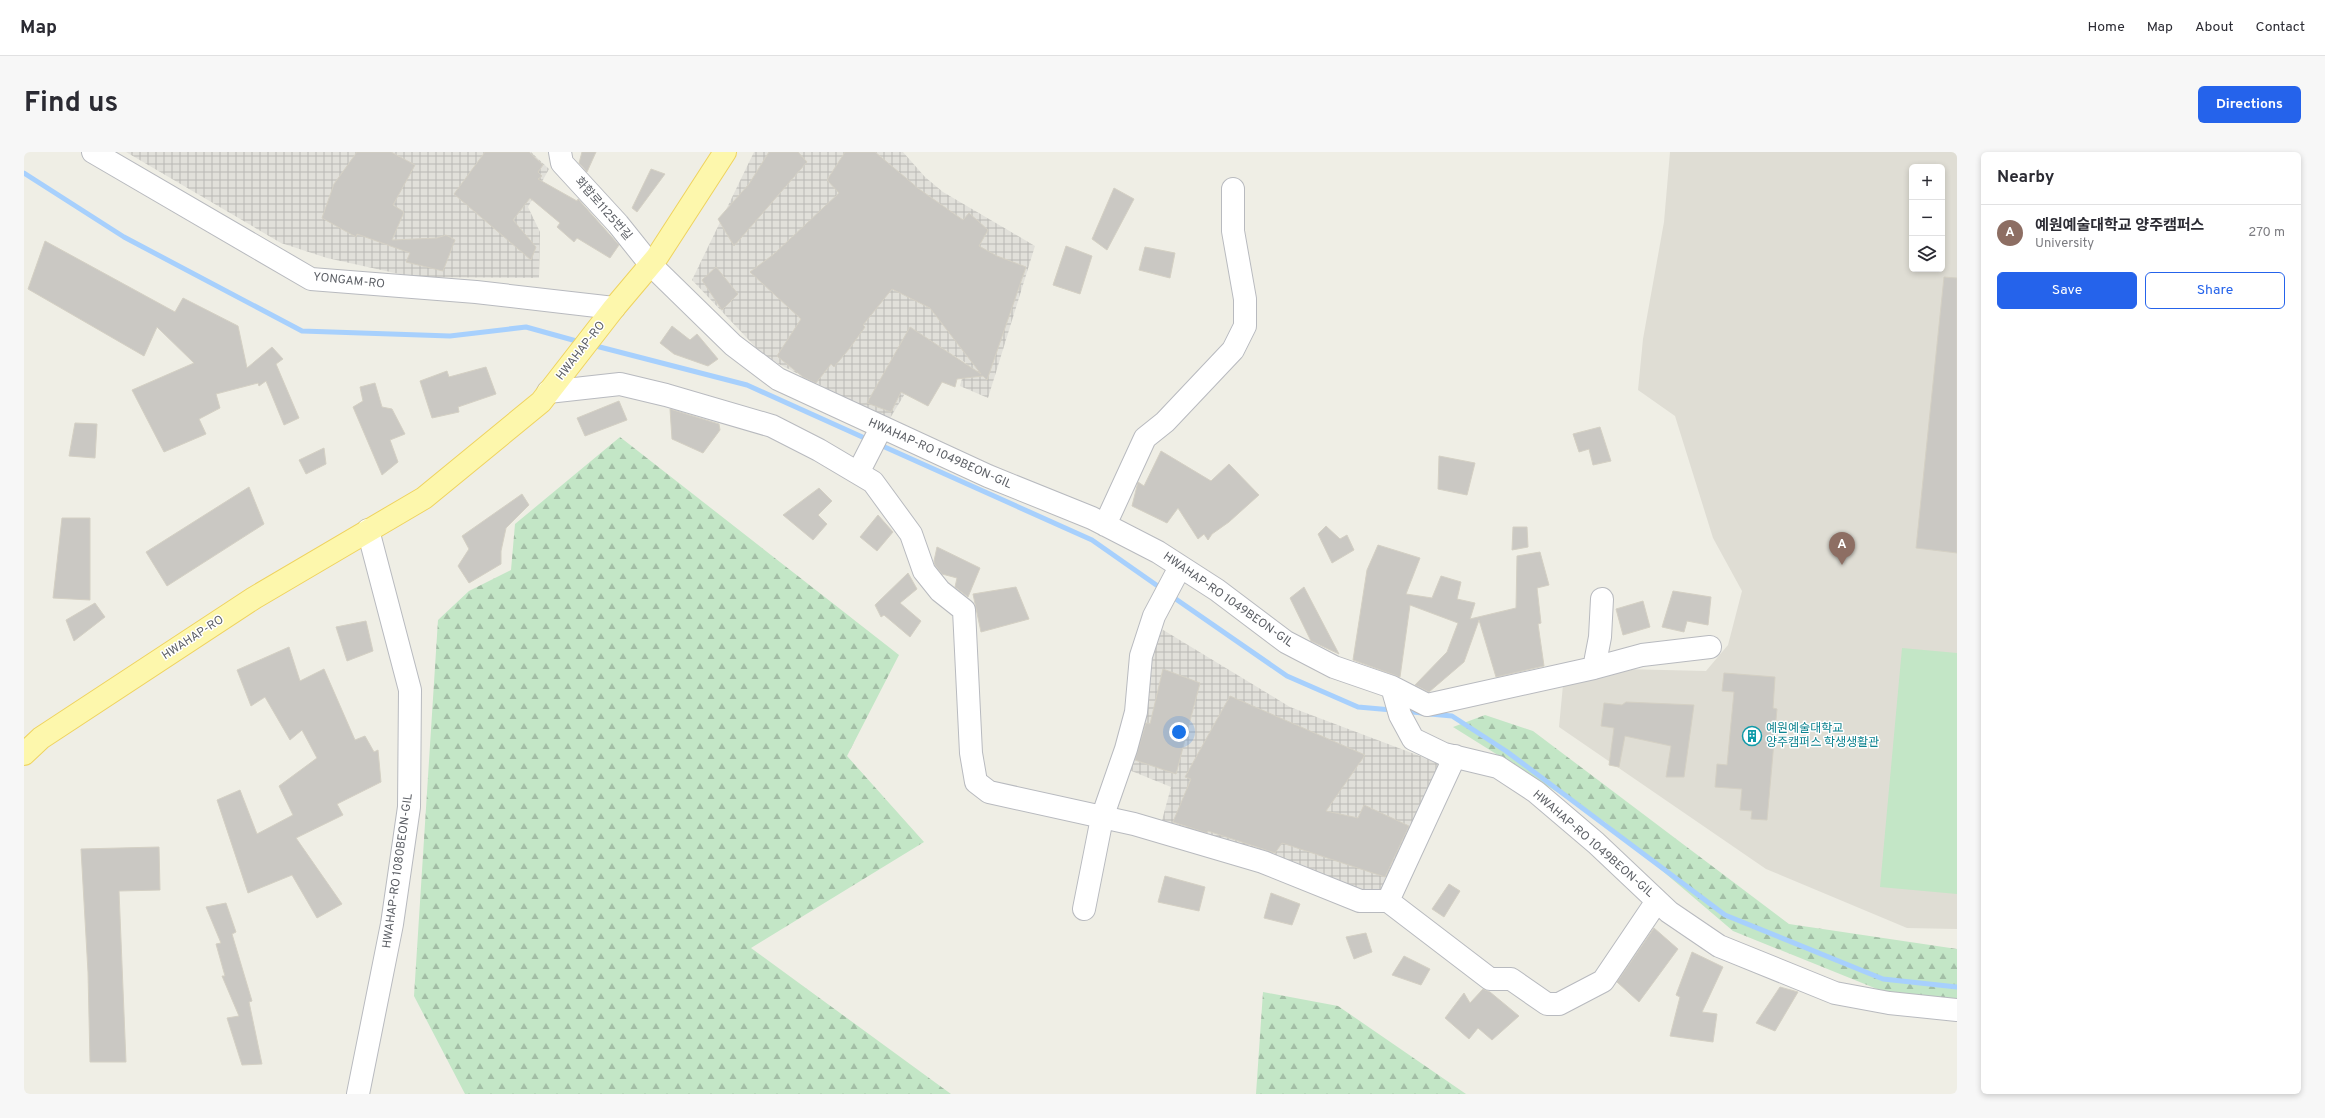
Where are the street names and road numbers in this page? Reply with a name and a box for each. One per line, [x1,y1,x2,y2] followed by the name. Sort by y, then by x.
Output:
[571,174,635,244] street label: 화합로1125번길
[312,269,386,293] street label: YONGAM-RO
[553,318,609,384] street label: HWAHAP-RO
[866,415,1015,493] street label: HWAHAP-RO 1049BEON-GIL
[1160,549,1297,651] street label: HWAHAP-RO 1049BEON-GIL
[159,612,227,664] street label: HWAHAP-RO
[1529,787,1657,901] street label: HWAHAP-RO 1049BEON-GIL
[379,792,417,950] street label: HWAHAP-RO 1080BEON-GIL

